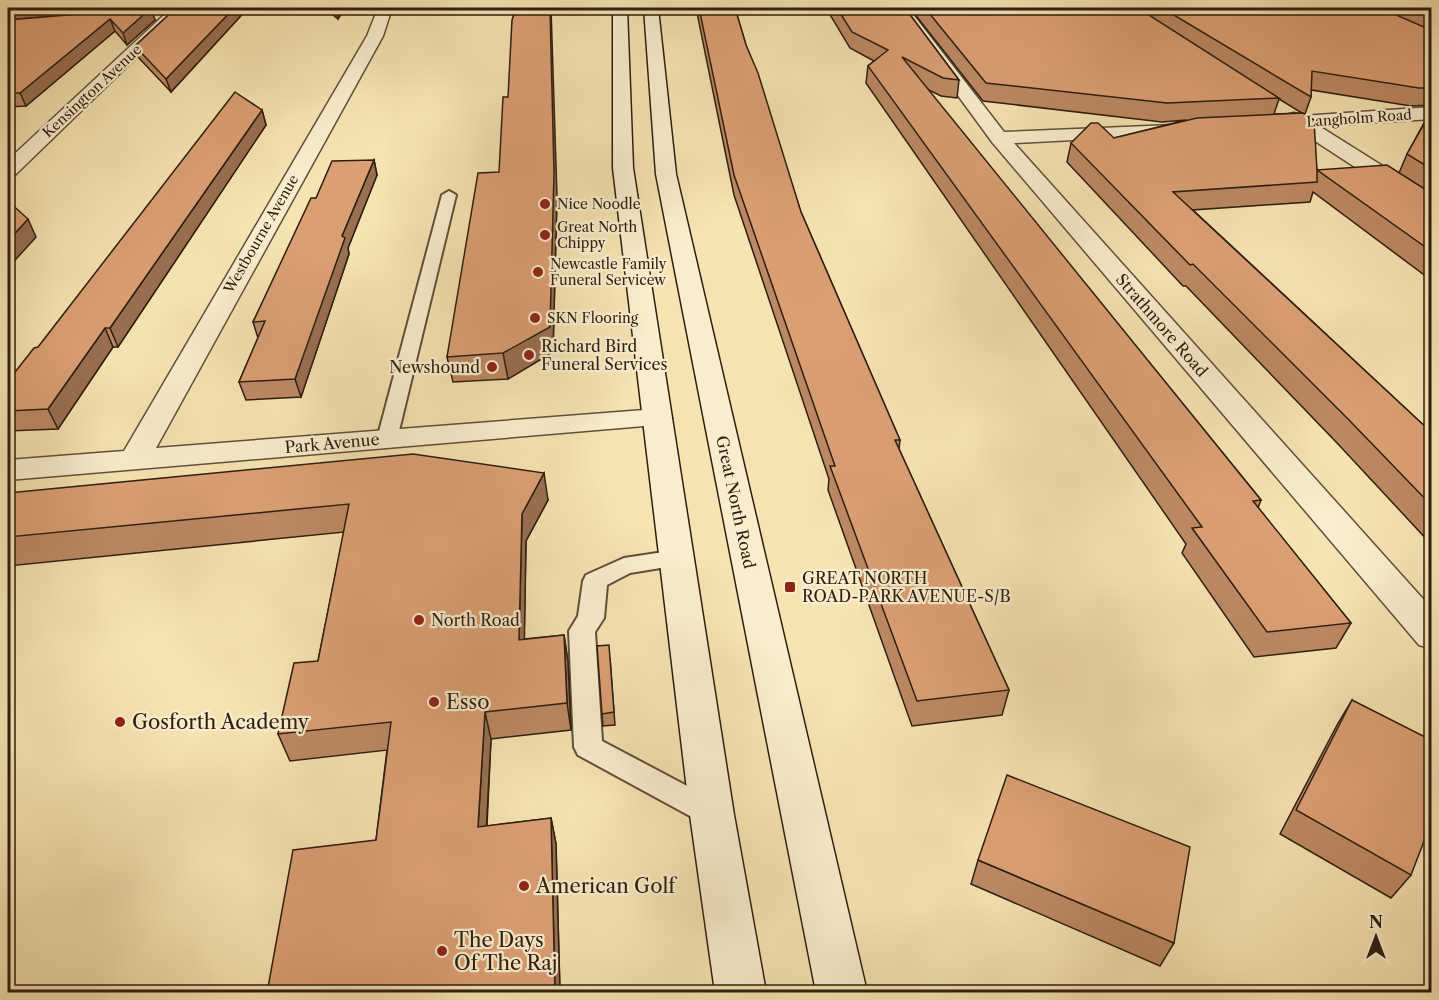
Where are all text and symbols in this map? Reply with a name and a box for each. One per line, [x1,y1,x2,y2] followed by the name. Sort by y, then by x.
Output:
[39,40,145,142] street label: Kensington Avenue
[1306,105,1413,131] street label: Langholm Road
[219,171,302,297] street label: Westbourne Avenue
[557,195,641,213] place label: Nice Noodle
[538,197,552,211] marker: Nice Noodle
[557,218,638,252] place label: Great North Chippy
[538,228,552,242] marker: Great North Chippy
[550,255,667,289] place label: Newcastle Family Funeral Servicew
[531,265,545,279] marker: Newcastle Family Funeral Servicew
[1112,269,1212,381] street label: Strathmore Road
[547,309,639,327] place label: SKN Flooring
[528,311,542,325] marker: SKN Flooring
[541,336,667,374] place label: Richard Bird Funeral Services
[522,348,536,362] marker: Richard Bird Funeral Services
[389,357,480,377] place label: Newshound
[485,360,499,374] marker: Newshound
[284,429,380,457] street label: Park Avenue
[712,434,760,571] street label: Great North Road
[802,568,1011,606] place label: GREAT NORTH ROAD-PARK AVENUE-S/B
[783,580,797,594] marker: GREAT NORTH ROAD-PARK AVENUE-S/B
[431,610,520,630] place label: North Road
[412,613,426,627] marker: North Road
[446,690,489,714] place label: Esso
[427,695,441,709] marker: Esso
[132,710,310,734] place label: Gosforth Academy
[113,715,127,729] marker: Gosforth Academy
[535,874,678,898] place label: American Golf
[517,879,531,893] marker: American Golf
[1346,907,1406,967] north arrow
[1369,912,1383,932] text: N
[454,928,557,975] place label: The Days Of The Raj
[435,944,449,958] marker: The Days Of The Raj

